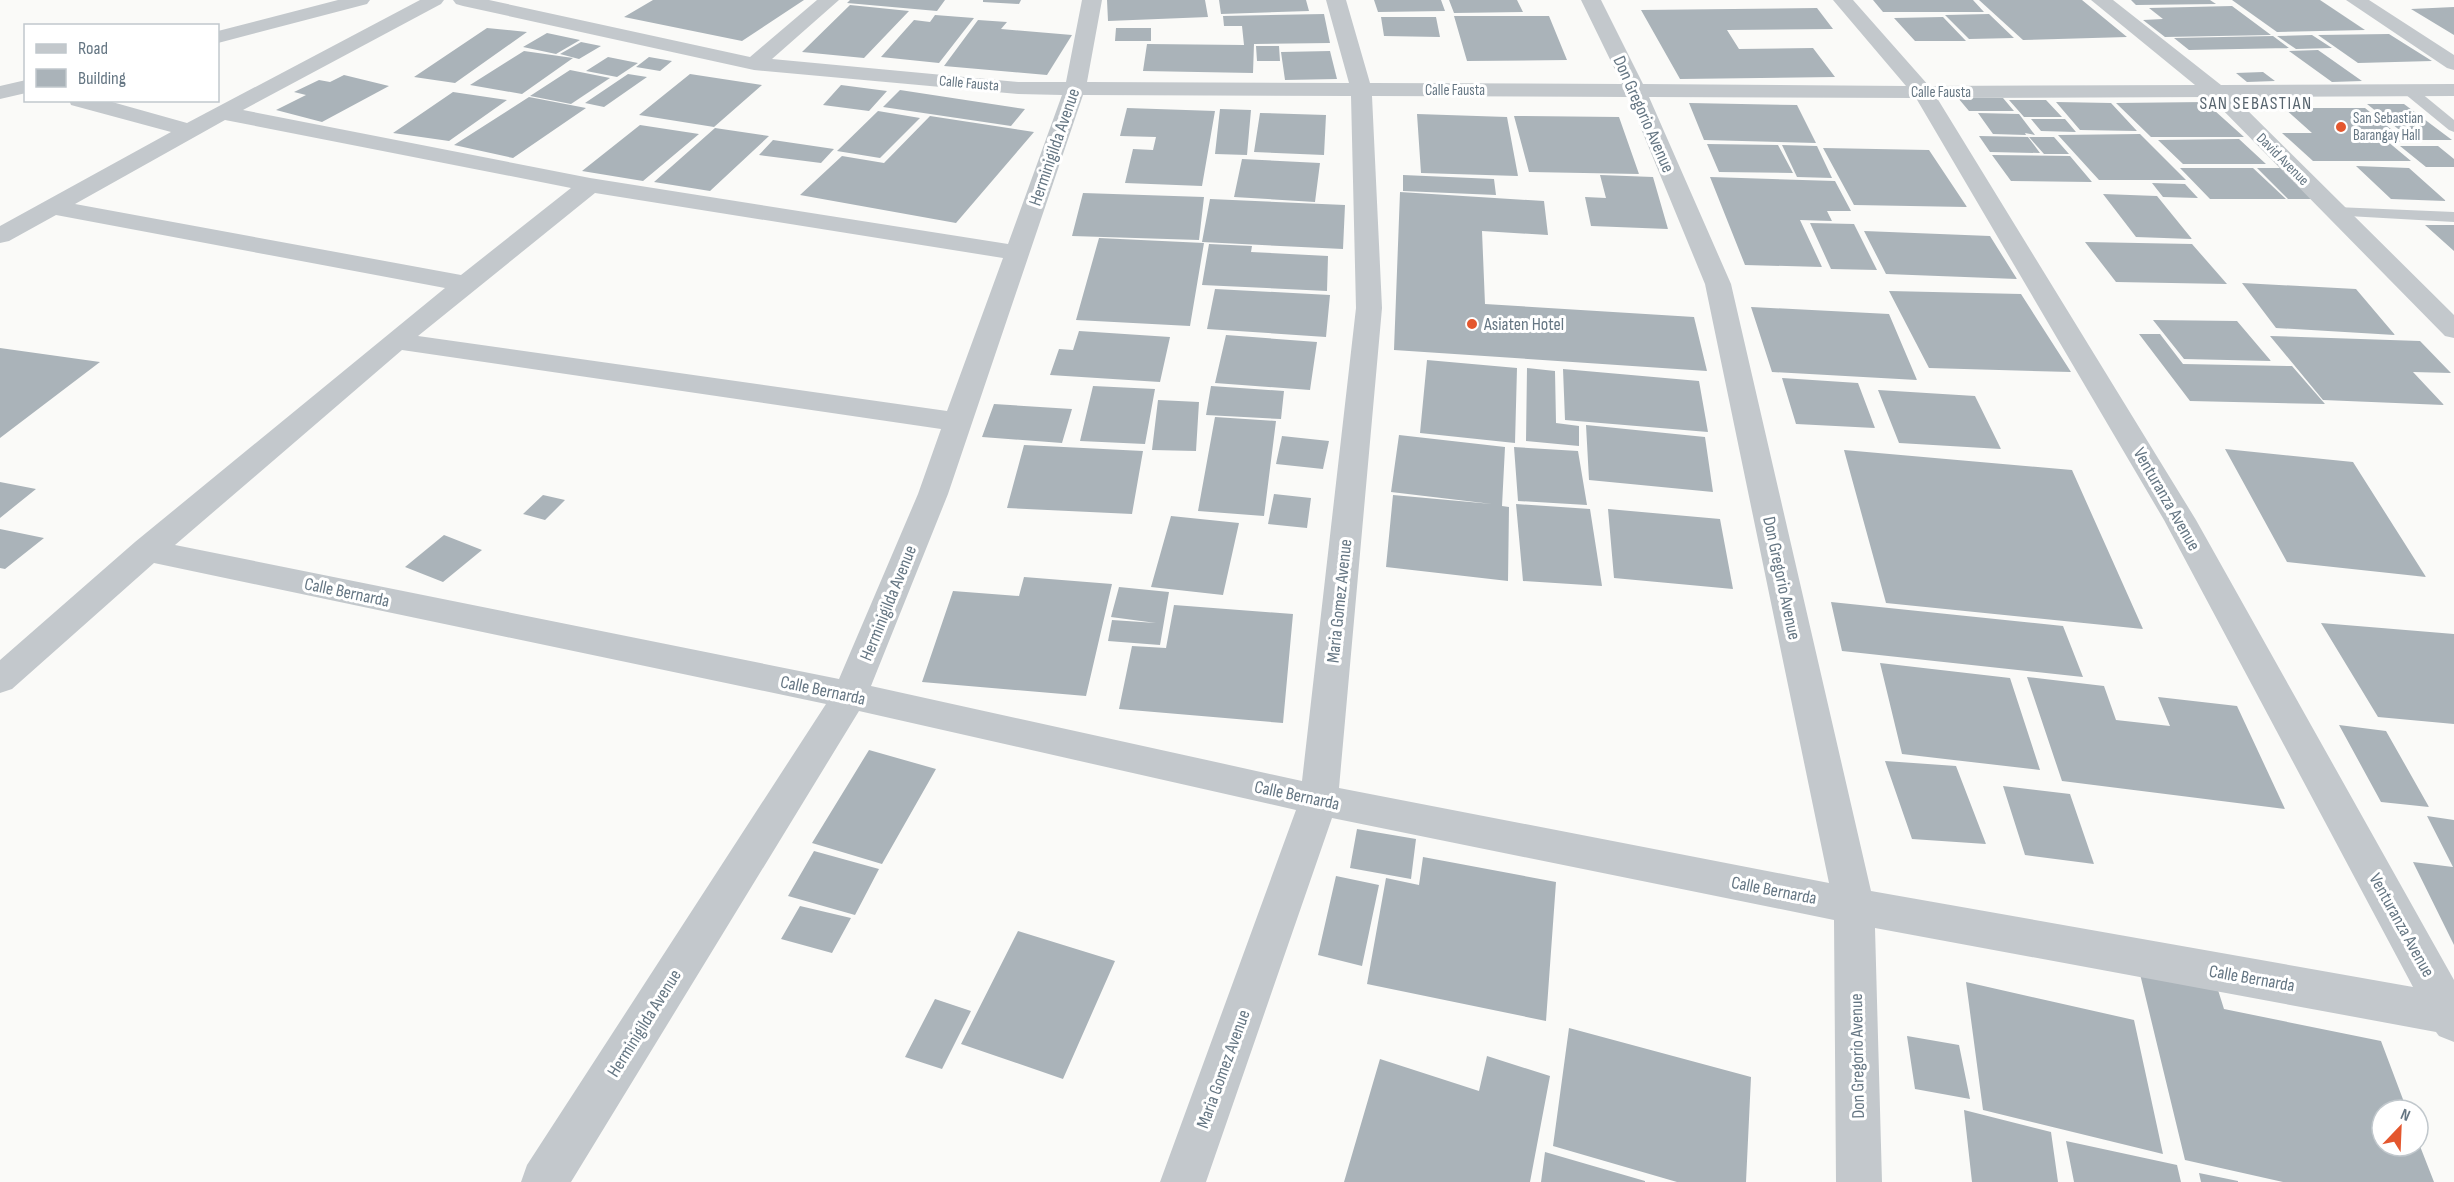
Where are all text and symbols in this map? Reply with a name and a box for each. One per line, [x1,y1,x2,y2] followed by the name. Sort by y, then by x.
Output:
[24,24,219,102] legend
[78,38,108,59] text: Road
[1608,53,1679,176] street label: Don Gregorio Avenue
[78,68,126,89] text: Building
[938,71,1000,96] street label: Calle Fausta
[1425,81,1485,100] street label: Calle Fausta
[1911,83,1971,102] street label: Calle Fausta
[1025,86,1084,209] street label: Herminigilda Avenue
[2199,93,2313,114] district label: SAN SEBASTIAN
[2353,109,2423,145] place label: San Sebastian Barangay Hall
[2334,120,2348,134] marker: San Sebastian Barangay Hall
[2252,129,2313,190] street label: David Avenue
[1483,314,1564,335] place label: Asiaten Hotel
[1465,317,1479,331] marker: Asiaten Hotel
[2129,444,2205,554] street label: Venturanza Avenue
[1758,515,1805,642] street label: Don Gregorio Avenue
[1323,538,1356,664] street label: Maria Gomez Avenue
[856,542,921,664] street label: Herminigilda Avenue
[302,573,391,612] street label: Calle Bernarda
[778,671,867,710] street label: Calle Bernarda
[1252,776,1341,815] street label: Calle Bernarda
[2364,870,2439,981] street label: Venturanza Avenue
[1729,872,1818,909] street label: Calle Bernarda
[2207,961,2296,996] street label: Calle Bernarda
[603,966,686,1081] street label: Herminigilda Avenue
[1846,993,1869,1119] street label: Don Gregorio Avenue
[1192,1007,1255,1131] street label: Maria Gomez Avenue
[2370,1098,2430,1158] north arrow
[2398,1105,2413,1126] text: N

